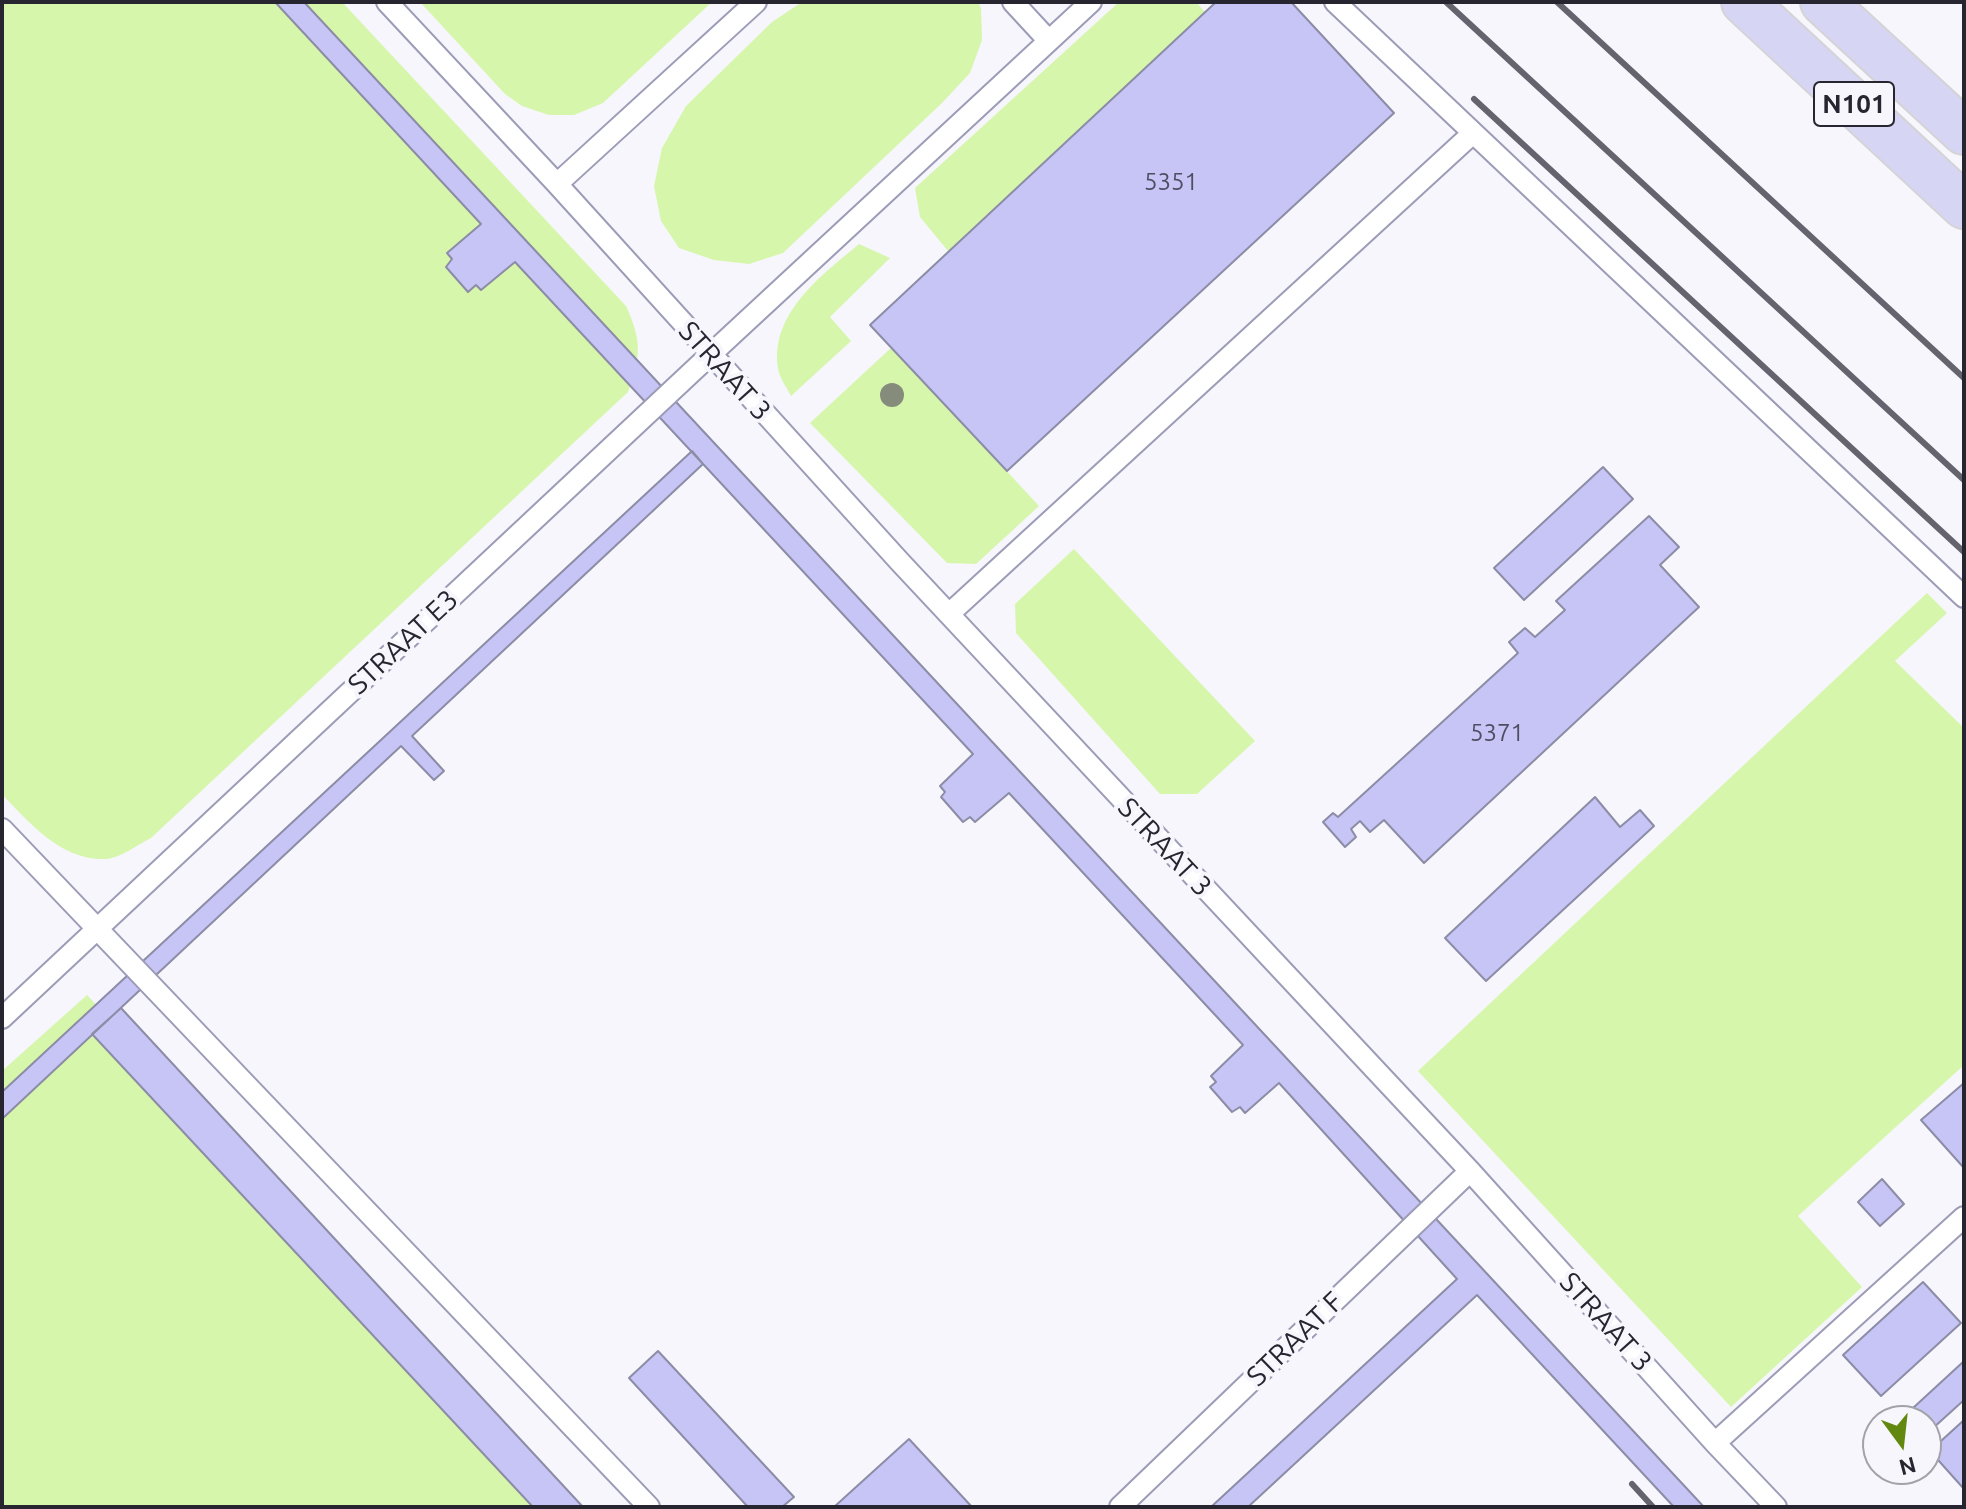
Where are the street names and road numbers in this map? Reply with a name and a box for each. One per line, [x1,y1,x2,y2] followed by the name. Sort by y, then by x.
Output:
[1814,82,1894,126] road number: N101
[672,314,778,428] street label: STRAAT 3
[341,583,465,701] street label: STRAAT E3
[1111,791,1219,903] street label: STRAAT 3
[1553,1265,1659,1379] street label: STRAAT 3
[1240,1285,1350,1393] street label: STRAAT F

